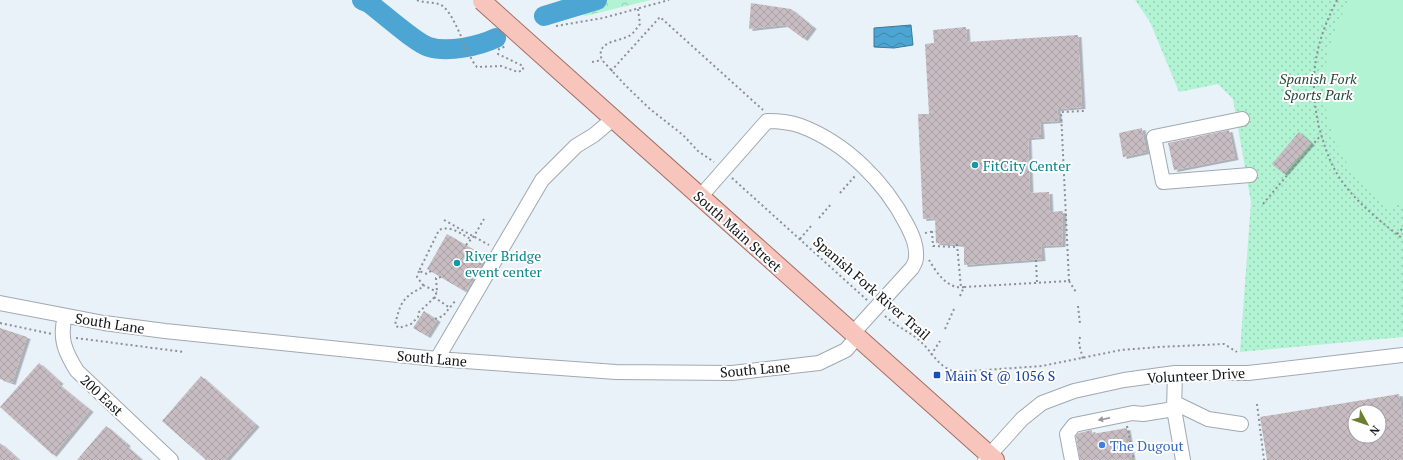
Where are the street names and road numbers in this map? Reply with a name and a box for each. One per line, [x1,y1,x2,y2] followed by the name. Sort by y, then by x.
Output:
[690,186,787,276] street label: South Main Street
[810,232,934,344] street label: Spanish Fork River Trail
[74,308,146,338] street label: South Lane
[396,345,468,371] street label: South Lane
[719,356,791,382] street label: South Lane
[1147,363,1245,387] street label: Volunteer Drive
[76,370,128,420] street label: 200 East

